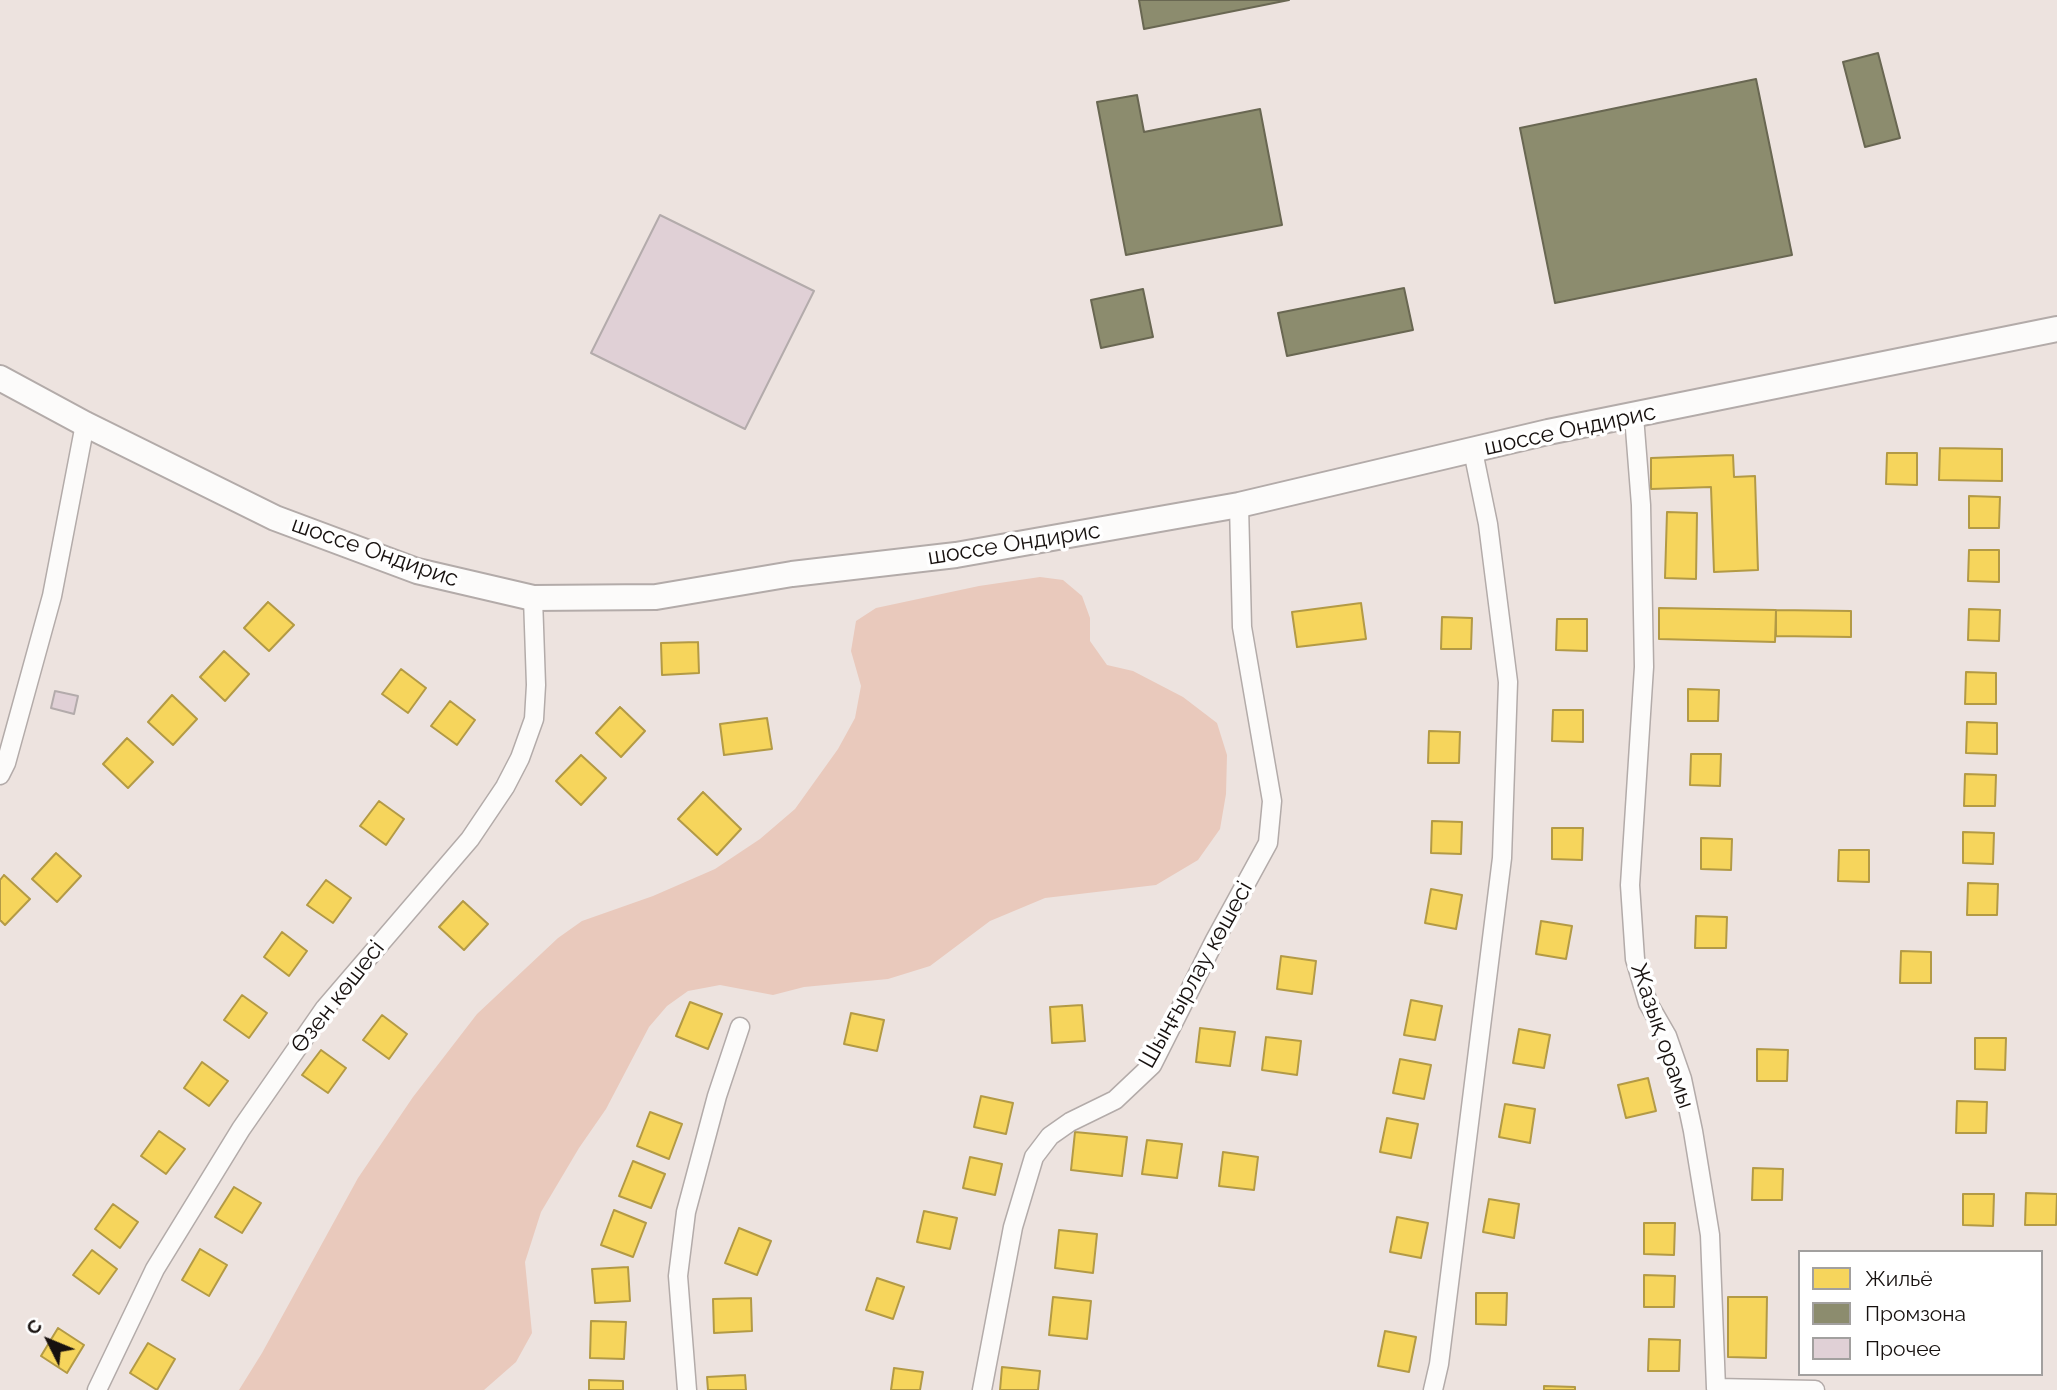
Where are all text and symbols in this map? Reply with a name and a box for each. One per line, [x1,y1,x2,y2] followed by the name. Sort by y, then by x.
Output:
[1482,398,1658,462] street label: шоссе Ондирис
[288,511,462,593] street label: шоссе Ондирис
[926,517,1102,571] street label: шоссе Ондирис
[1133,877,1259,1073] street label: Шыңғырлау көшесі
[285,935,391,1059] street label: Өзен көшесі
[1624,960,1700,1112] street label: Жазық орамы
[1798,1250,2043,1376] legend
[1865,1266,1933,1291] text: Жильё
[1865,1301,1966,1326] text: Промзона
[14,1306,84,1376] north arrow
[21,1314,46,1339] text: С
[1865,1336,1941,1361] text: Прочее

